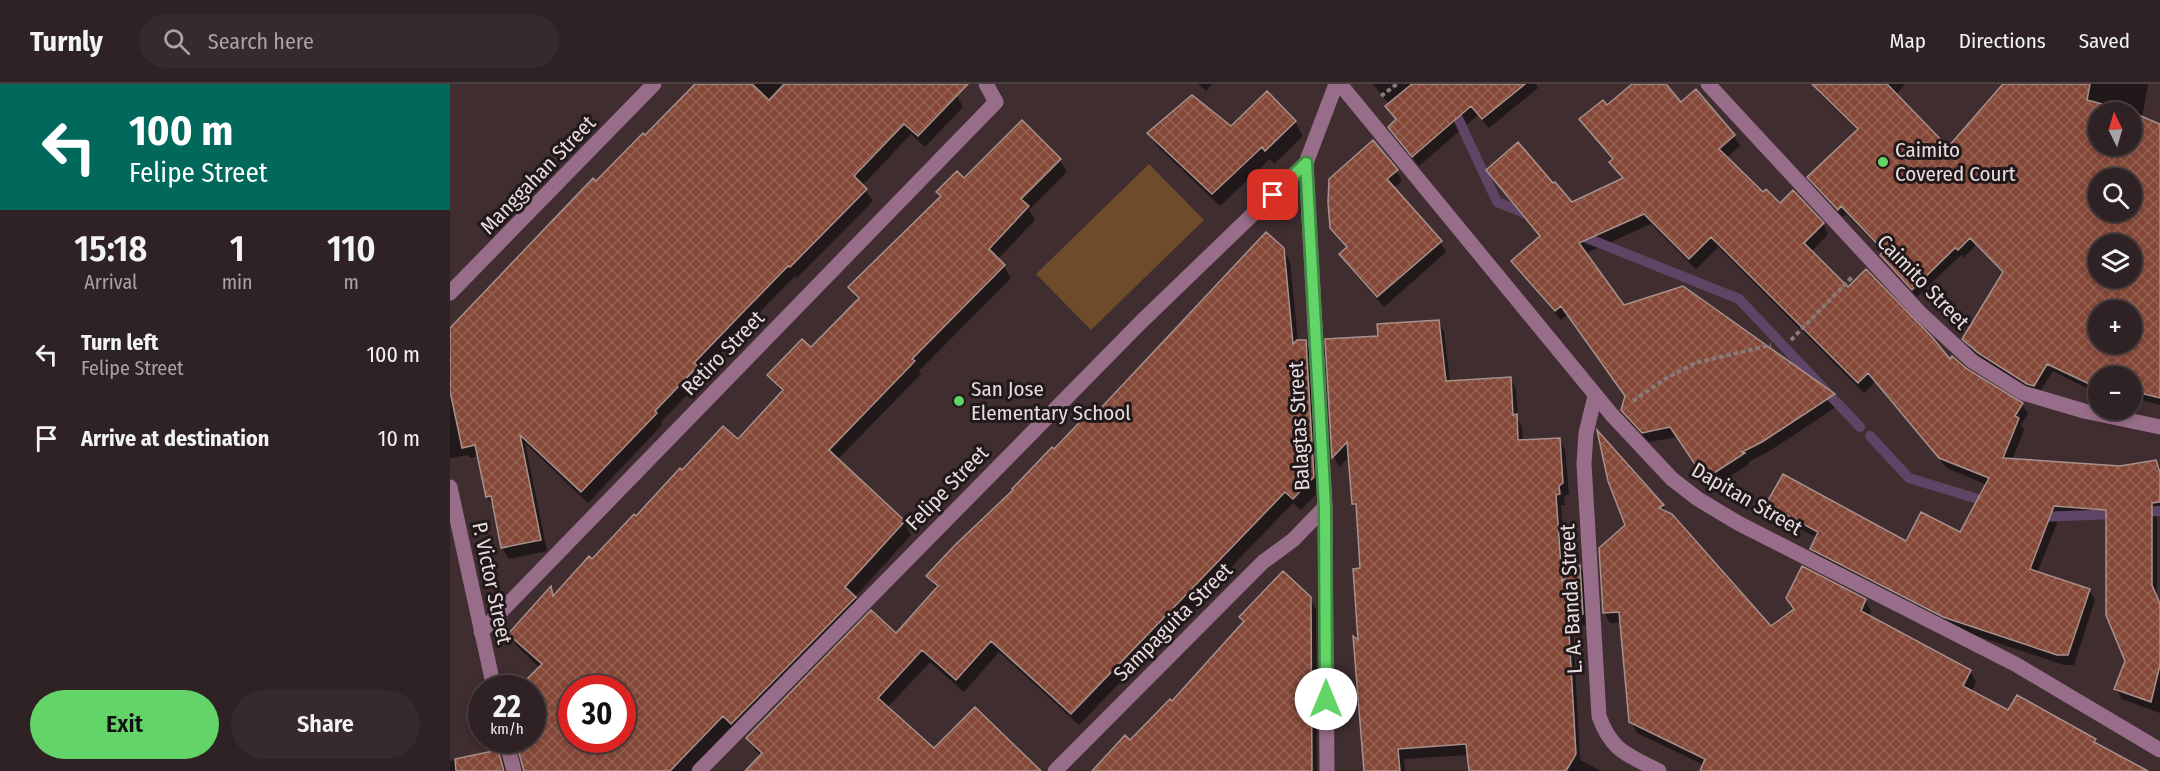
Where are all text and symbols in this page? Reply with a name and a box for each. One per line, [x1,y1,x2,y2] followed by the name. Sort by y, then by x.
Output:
[139,14,559,68] search box
[30,25,103,58] text: Turnly
[160,25,193,58] icon: search
[208,28,314,55] text: Search here
[1889,28,1926,54] text: Map
[1959,28,2046,54] text: Directions
[2079,28,2130,54] text: Saved
[2088,102,2142,156] north arrow
[2088,102,2142,420] map controls
[129,106,233,156] text: 100 m
[30,108,108,186] icon: left
[475,110,601,240] street label: Manggahan Street
[1895,137,2016,187] place label: Caimito Covered Court
[1876,155,1890,169] marker: Caimito Covered Court
[129,157,268,189] text: Felipe Street
[2088,168,2142,222] button: search
[1247,169,1298,220] pin
[1256,178,1289,211] icon: arrive
[74,227,147,271] text: 15:18
[230,227,245,271] text: 1
[327,227,376,271] text: 110
[1871,229,1975,335] street label: Caimito Street
[2088,234,2142,288] button: layers
[84,270,137,294] text: Arrival
[222,270,253,294] text: min
[344,270,359,294] text: m
[2088,300,2142,354] button: +
[676,305,770,401] street label: Retiro Street
[81,329,159,356] text: Turn left
[30,338,63,371] icon: left
[366,341,420,368] text: 100 m
[81,356,184,380] text: Felipe Street
[1283,361,1315,491] street label: Balagtas Street
[2088,366,2142,420] button: −
[971,376,1131,426] place label: San Jose Elementary School
[952,394,966,408] marker: San Jose Elementary School
[30,422,63,455] icon: arrive
[81,425,269,452] text: Arrive at destination
[378,425,420,452] text: 10 m
[900,440,994,536] street label: Felipe Street
[1687,457,1807,541] street label: Dapitan Street
[466,519,518,647] street label: P. Victor Street
[1554,523,1588,675] street label: L. A. Banda Street
[1108,557,1238,687] street label: Sampaguita Street
[1294,667,1358,731] position arrow
[558,675,636,753] speed limit sign: 30
[493,689,521,725] text: 22
[30,690,219,759] button: Exit
[231,690,420,759] button: Share
[490,720,524,738] text: km/h

